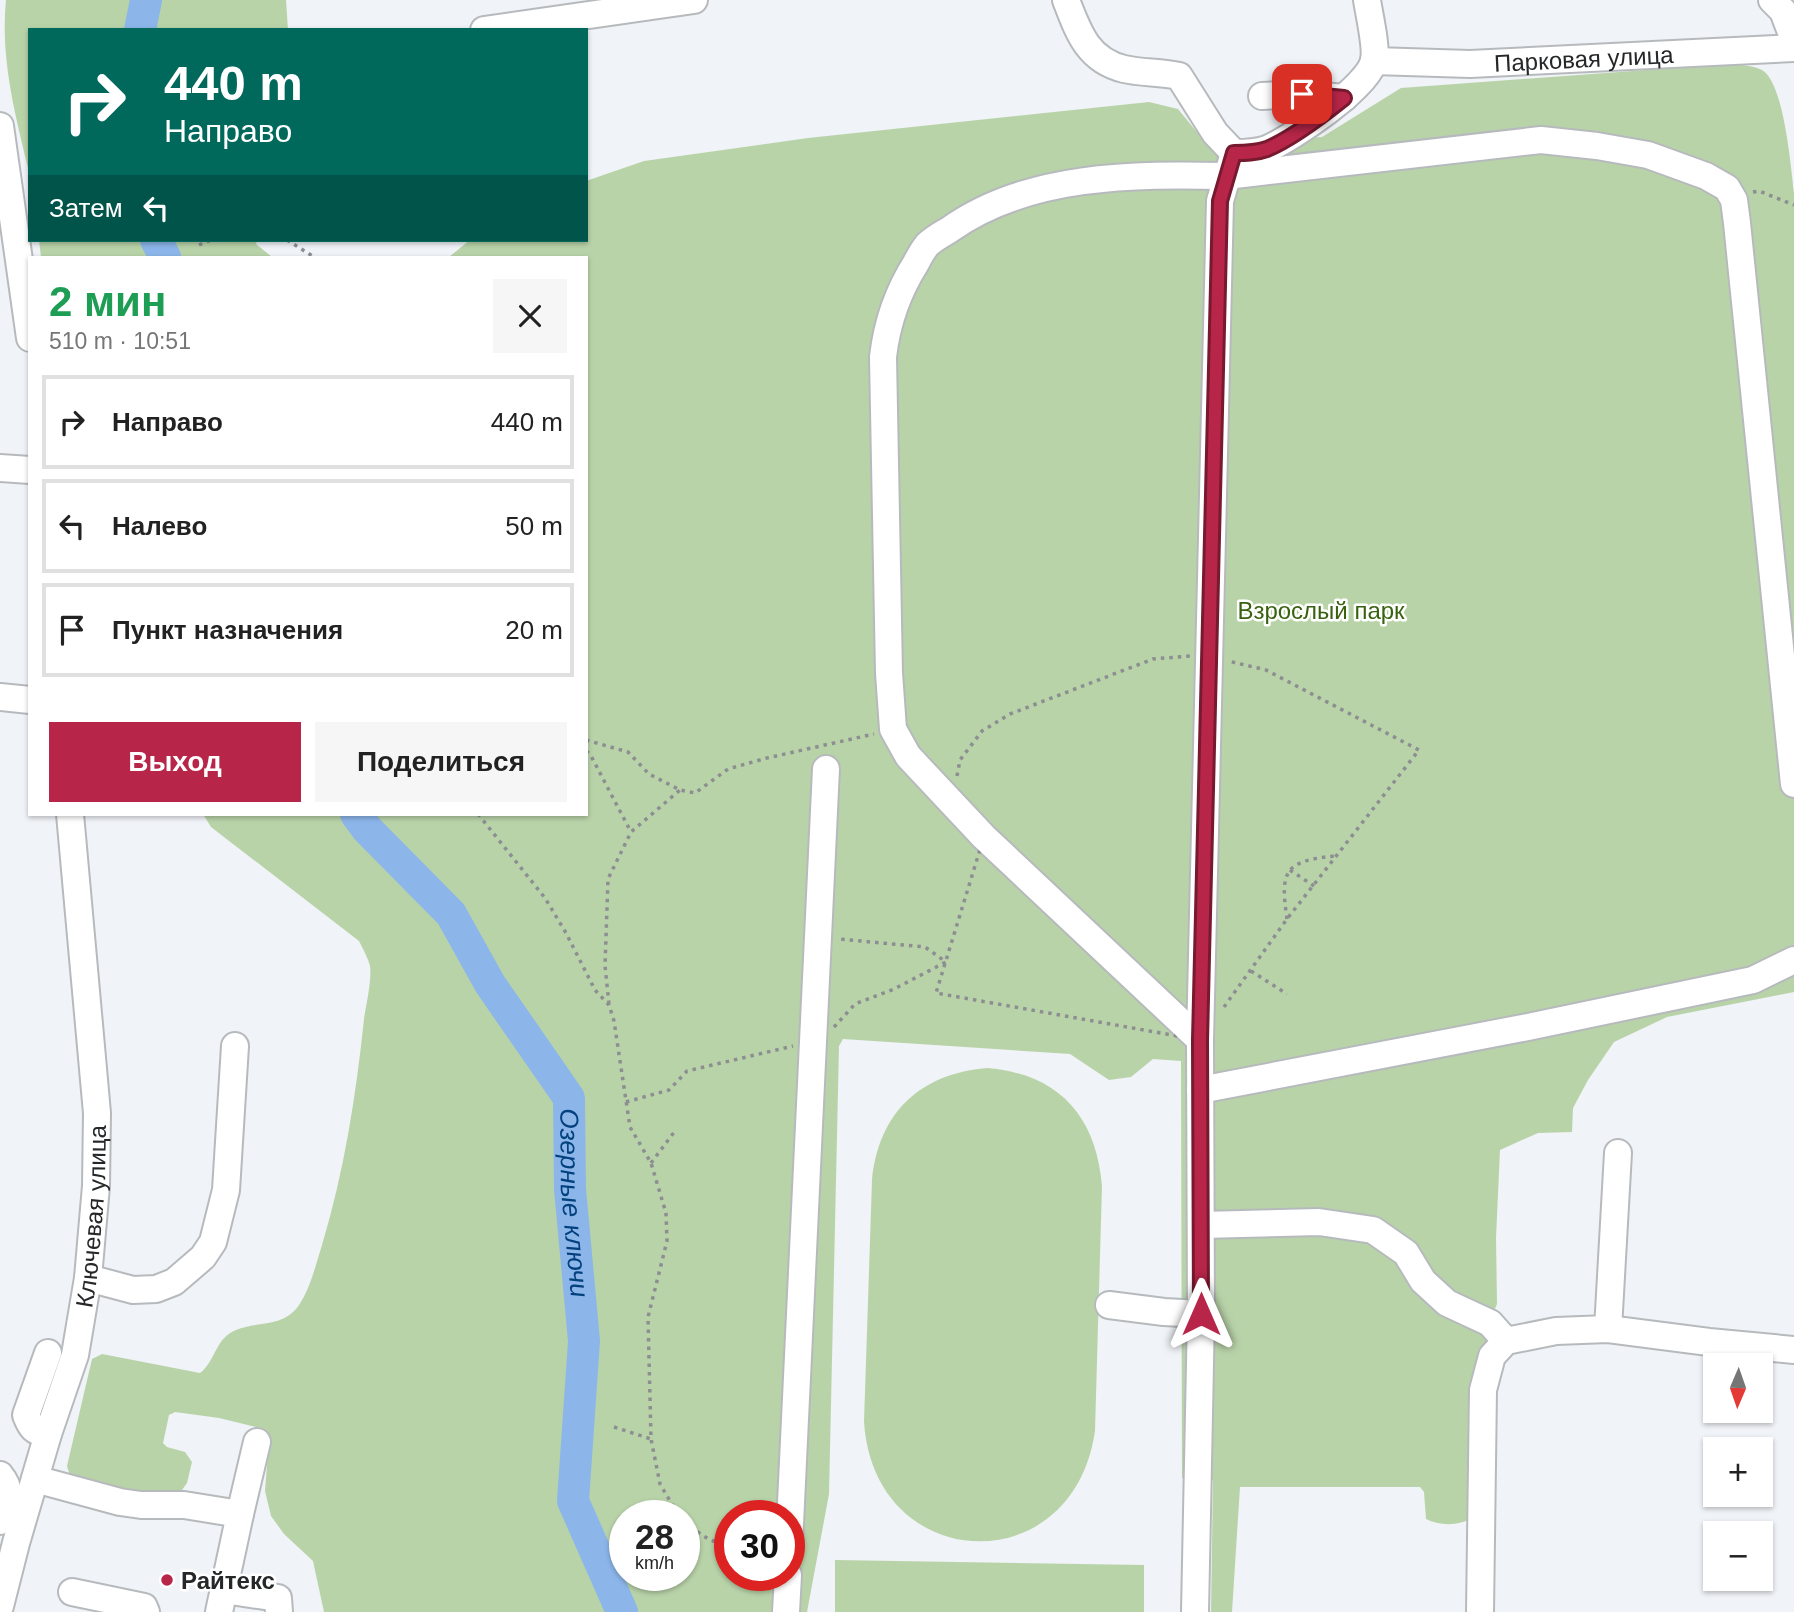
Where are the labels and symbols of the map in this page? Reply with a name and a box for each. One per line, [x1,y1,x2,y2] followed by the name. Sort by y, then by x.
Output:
[1493,40,1675,76] street label: Парковая улица
[1272,64,1332,124] pin
[1237,597,1405,624] park label: Взрослый парк
[554,1108,595,1299] water label: Озерные ключи
[70,1124,110,1309] street label: Ключевая улица
[1164,1277,1238,1351] position arrow
[1703,1353,1773,1423] north arrow
[714,1500,805,1591] speed limit sign: 30
[181,1567,275,1594] place label: Райтекс
[159,1572,175,1588] marker: Райтекс

